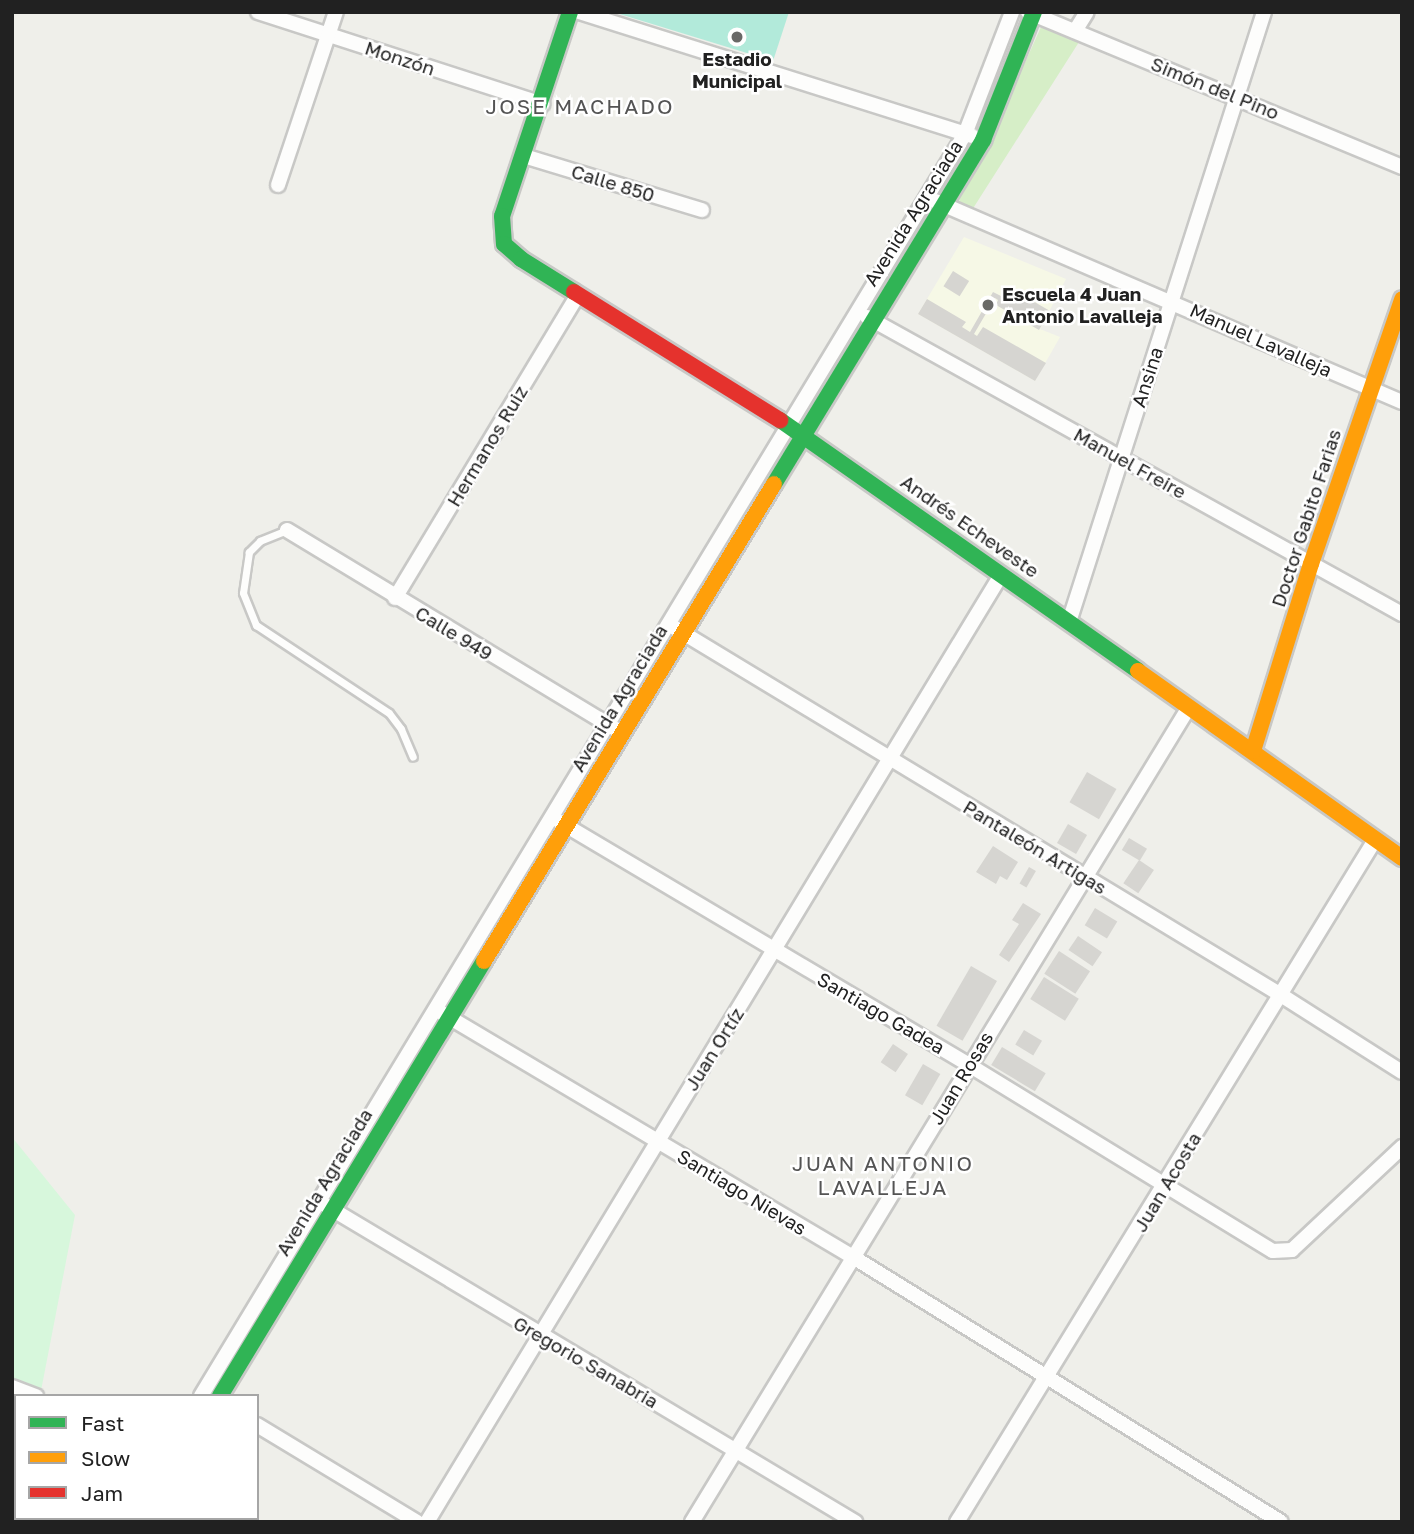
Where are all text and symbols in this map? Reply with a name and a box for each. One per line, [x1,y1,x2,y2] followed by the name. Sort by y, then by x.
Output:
[729,29,745,45] marker: Estadio Municipal
[362,36,438,80] street label: Monzón
[692,48,782,92] place label: Estadio Municipal
[1148,52,1282,124] street label: Simón del Pino
[487,93,673,119] district label: JOSE MACHADO
[859,136,967,290] street label: Avenida Agraciada
[569,160,657,206] street label: Calle 850
[1002,283,1162,327] place label: Escuela 4 Juan Antonio Lavalleja
[980,297,996,313] marker: Escuela 4 Juan Antonio Lavalleja
[1186,298,1336,382] street label: Manuel Lavalleja
[1127,344,1167,410] street label: Ansina
[442,381,532,511] street label: Hermanos Ruiz
[1070,423,1190,503] street label: Manuel Freire
[1266,426,1346,610] street label: Doctor Gabito Farias
[897,470,1043,582] street label: Andrés Echeveste
[411,601,497,665] street label: Calle 949
[566,620,672,776] street label: Avenida Agraciada
[959,795,1111,899] street label: Pantaleón Artigas
[813,967,949,1059] street label: Santiago Gadea
[680,1003,748,1095] street label: Juan Ortíz
[924,1027,998,1129] street label: Juan Rosas
[271,1104,377,1260] street label: Avenida Agraciada
[1128,1128,1206,1236] street label: Juan Acosta
[673,1144,811,1240] street label: Santiago Nievas
[794,1150,972,1200] district label: JUAN ANTONIO LAVALLEJA
[509,1311,663,1413] street label: Gregorio Sanabria
[14,1394,259,1520] legend
[81,1410,124,1436] text: Fast
[81,1445,130,1471] text: Slow
[81,1480,123,1506] text: Jam

